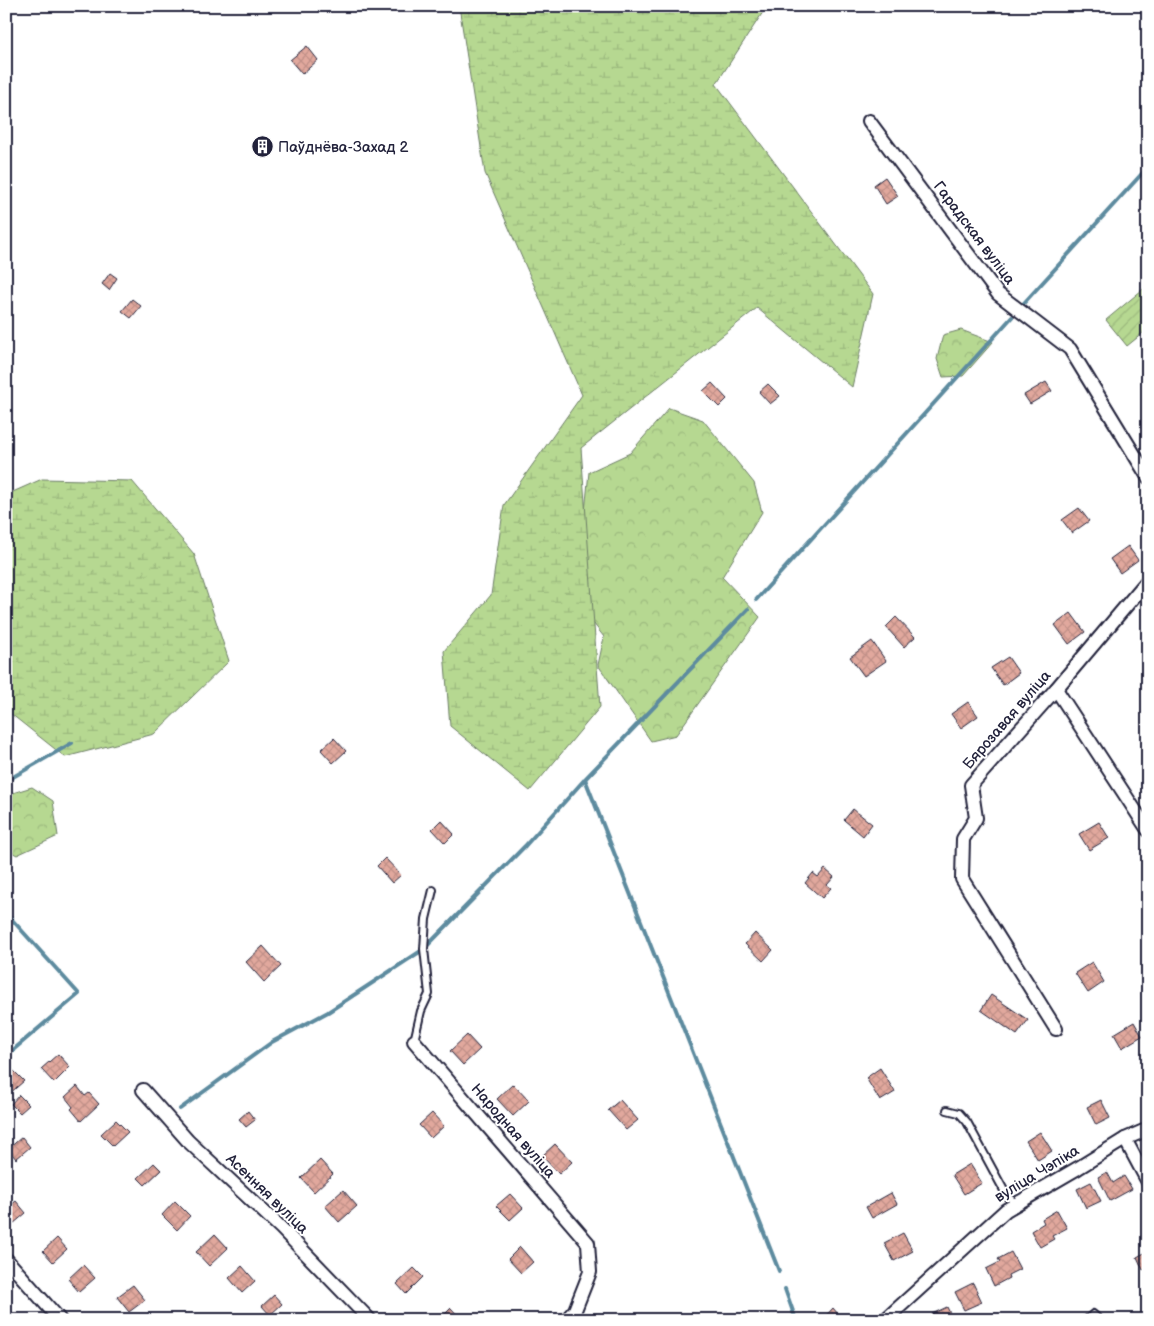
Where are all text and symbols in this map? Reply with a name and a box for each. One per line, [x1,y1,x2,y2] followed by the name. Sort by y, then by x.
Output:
[250,135,274,159] building icon: Паўднёва-Захад 2
[278,138,408,157] place label: Паўднёва-Захад 2
[929,178,1019,289] street label: Гарадская вуліца
[959,667,1055,773] street label: Бярозавая вуліца
[467,1080,559,1182] street label: Народная вуліца
[991,1141,1083,1207] street label: вуліца Чэпіка
[221,1149,312,1238] street label: Асенняя вуліца

